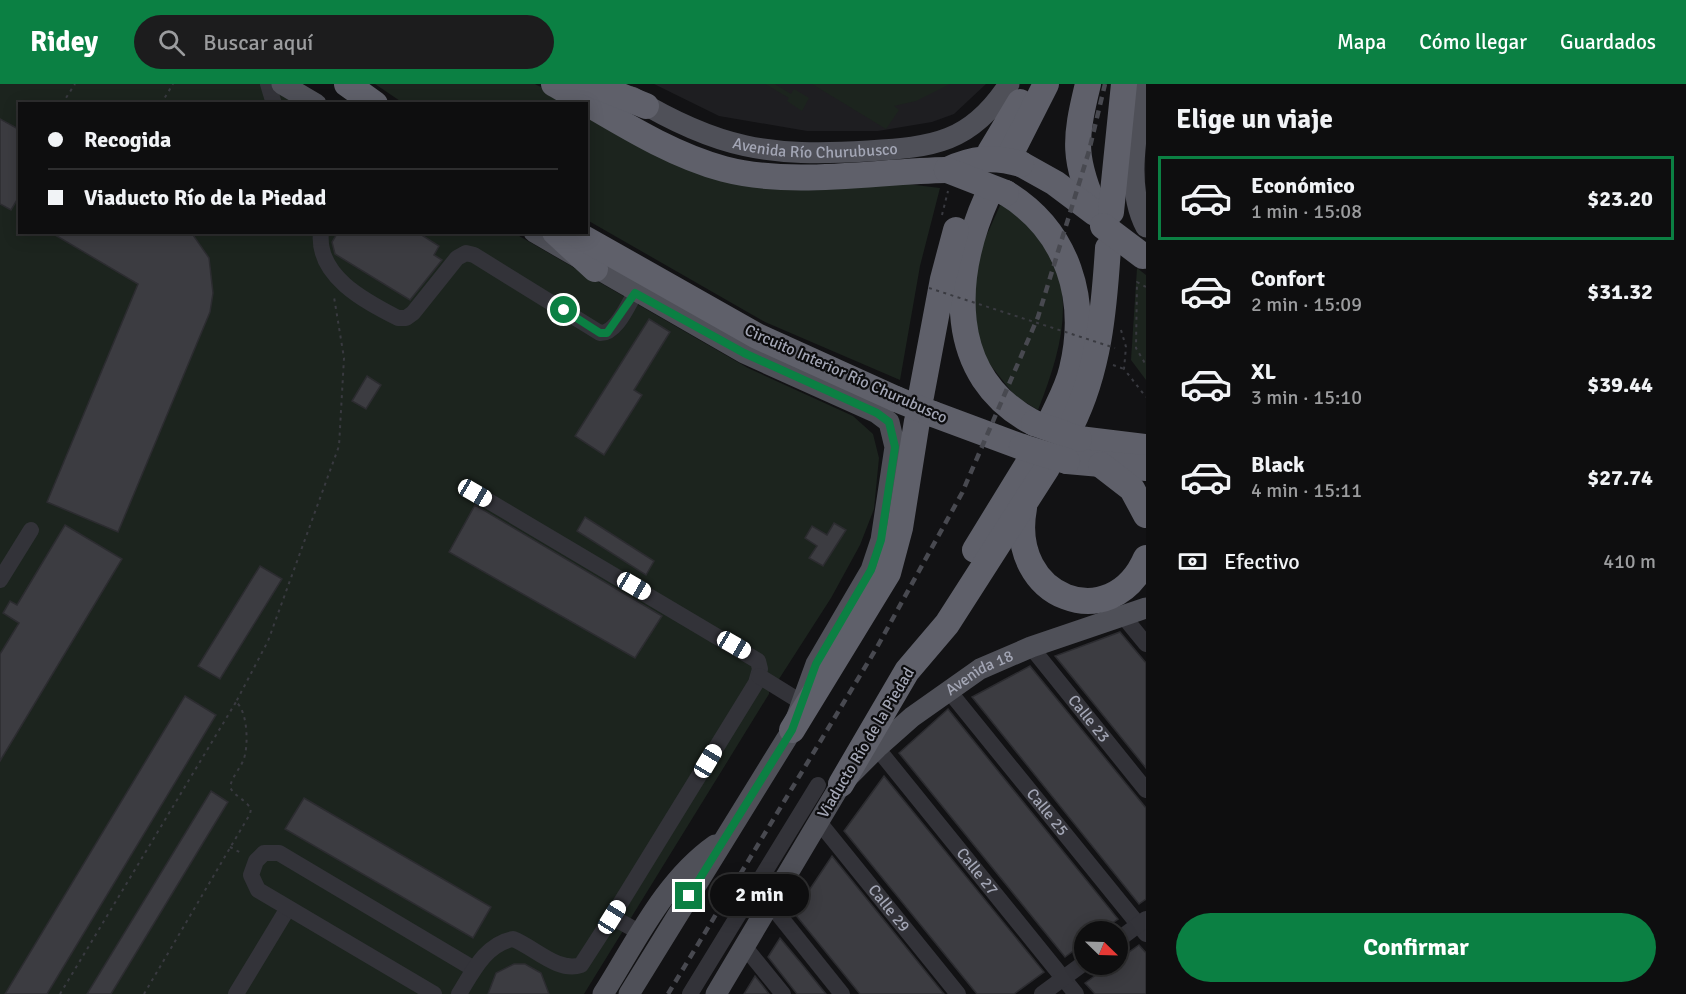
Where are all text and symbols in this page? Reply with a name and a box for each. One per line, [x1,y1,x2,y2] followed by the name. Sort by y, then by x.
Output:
[134,15,554,69] search box
[30,25,98,59] text: Ridey
[155,26,188,59] icon: search
[203,29,313,56] text: Buscar aquí
[1337,29,1386,55] text: Mapa
[1419,29,1527,55] text: Cómo llegar
[1560,29,1656,55] text: Guardados
[1176,103,1333,136] text: Elige un viaje
[84,126,171,153] text: Recogida
[731,133,898,163] street label: Avenida Río Churubusco
[1179,171,1233,225] icon: car
[1251,172,1355,199] text: Económico
[84,184,326,211] text: Viaducto Río de la Piedad
[1587,185,1653,212] text: $23.20
[1251,199,1362,224] text: 1 min · 15:08
[1179,264,1233,318] icon: car
[1251,265,1325,292] text: Confort
[1587,278,1653,305] text: $31.32
[1251,292,1362,317] text: 2 min · 15:09
[550,296,577,323] route start
[741,320,951,428] street label: Circuito Interior Río Churubusco
[1179,357,1233,411] icon: car
[1251,358,1276,385] text: XL
[1587,371,1653,398] text: $39.44
[1251,385,1362,410] text: 3 min · 15:10
[1179,450,1233,504] icon: car
[1251,451,1305,478] text: Black
[1587,464,1653,491] text: $27.74
[455,476,495,510] car
[1251,478,1362,503] text: 4 min · 15:11
[1176,545,1209,578] icon: cash
[1224,548,1300,575] text: Efectivo
[1603,549,1656,574] text: 410 m
[614,569,654,603] car
[714,628,754,662] car
[942,646,1016,700] street label: Avenida 18
[813,664,919,822] street label: Viaducto Río de la Piedad
[1063,691,1114,747] street label: Calle 23
[691,741,725,781] car
[1022,784,1073,840] street label: Calle 25
[952,844,1002,900] street label: Calle 27
[710,875,809,917] callout: 2 min
[864,880,914,936] street label: Calle 29
[675,882,702,909] route end
[735,882,784,907] text: 2 min
[595,897,629,937] car
[1176,913,1656,982] button: Confirmar
[1074,921,1128,975] north arrow
[1074,921,1128,975] map controls

